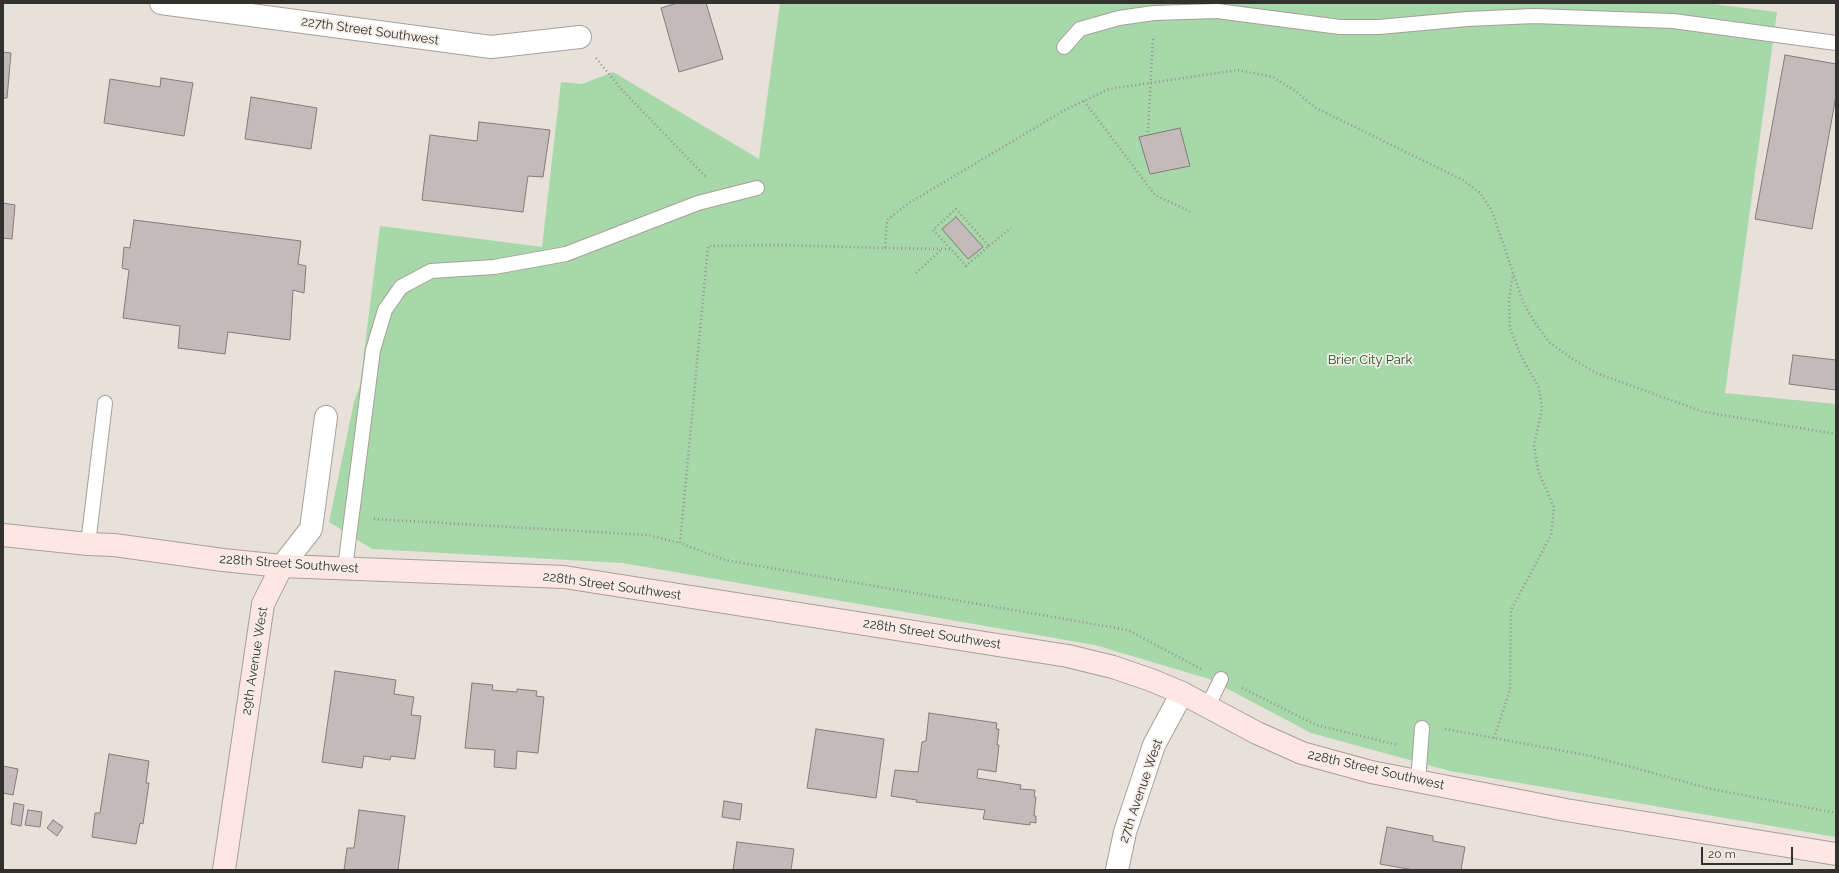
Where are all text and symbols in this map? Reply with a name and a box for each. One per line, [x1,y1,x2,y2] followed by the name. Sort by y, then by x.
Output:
[300,14,440,48] street label: 227th Street Southwest
[1328,352,1412,368] park label: Brier City Park
[219,551,359,577] street label: 228th Street Southwest
[542,569,682,603] street label: 228th Street Southwest
[239,606,271,716] street label: 29th Avenue West
[862,615,1002,653] street label: 228th Street Southwest
[1116,737,1166,845] street label: 27th Avenue West
[1306,747,1446,793] street label: 228th Street Southwest
[1703,839,1795,865] scale bar
[1708,847,1736,861] text: 20 m

